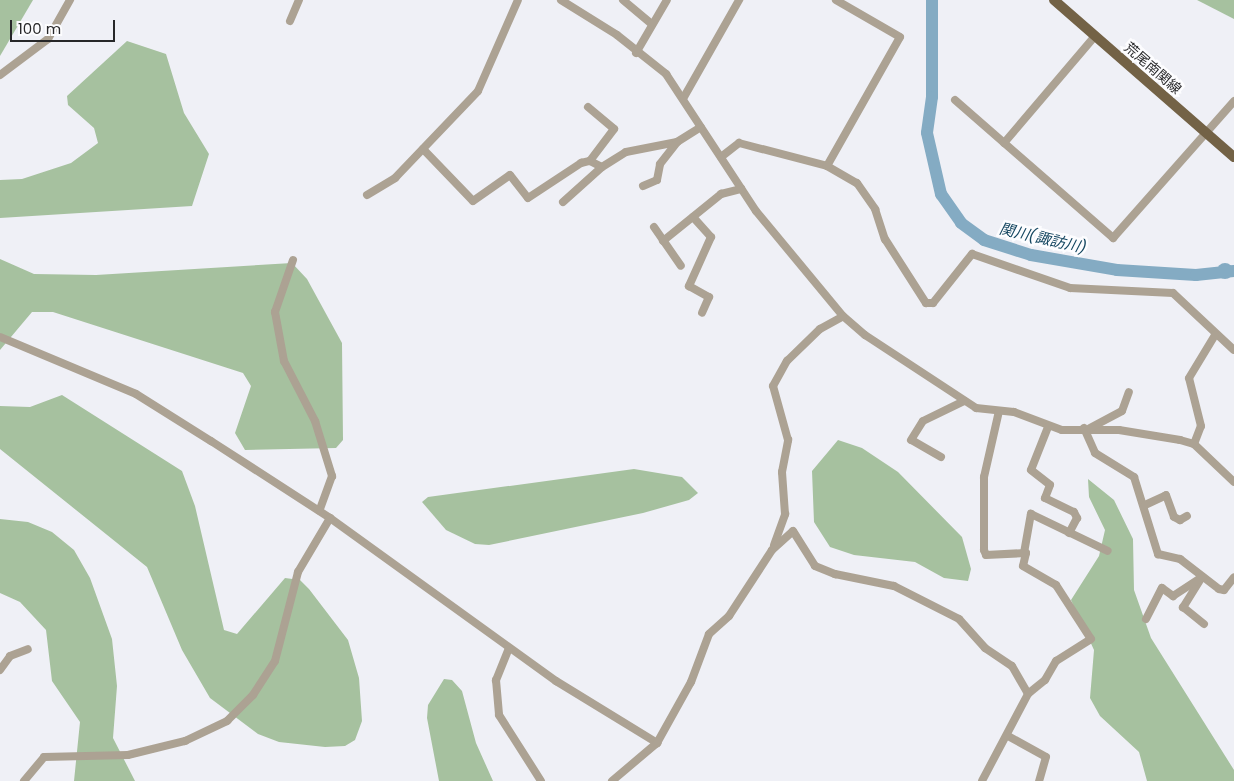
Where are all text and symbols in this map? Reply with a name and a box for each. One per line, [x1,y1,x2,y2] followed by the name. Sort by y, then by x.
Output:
[12,10,118,42] scale bar
[18,18,61,39] text: 100 m
[1121,39,1185,97] street label: 荒尾南関線
[998,219,1088,257] water label: 関川(諏訪川)

